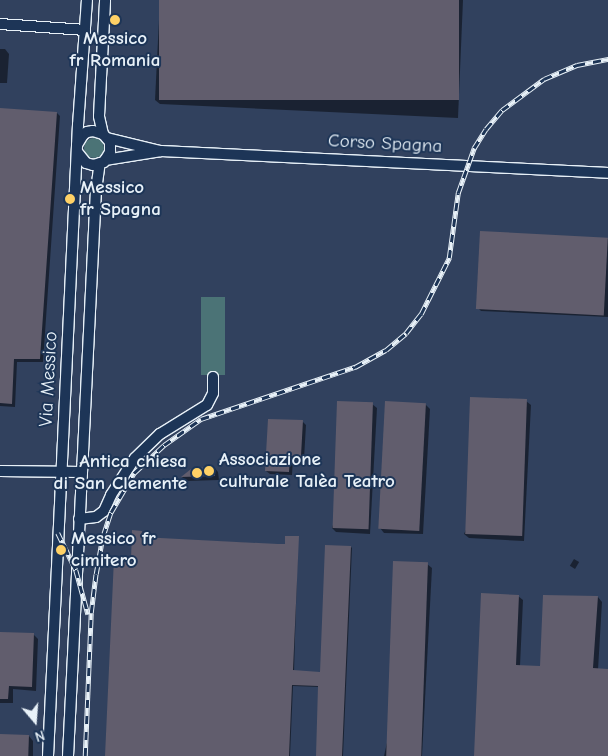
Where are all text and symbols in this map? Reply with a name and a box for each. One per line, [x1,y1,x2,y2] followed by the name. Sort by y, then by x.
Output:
[109,14,121,26] marker: Messico fr Romania
[70,28,160,72] place label: Messico fr Romania
[327,130,443,158] street label: Corso Spagna
[80,177,161,221] place label: Messico fr Spagna
[64,193,76,205] marker: Messico fr Spagna
[35,331,63,427] street label: Via Messico
[219,449,395,493] place label: Associazione culturale Talèa Teatro
[53,451,187,495] place label: Antica chiesa di San Clemente
[203,465,215,477] marker: Associazione culturale Talèa Teatro
[191,467,203,479] marker: Antica chiesa di San Clemente
[71,528,156,572] place label: Messico fr cimitero
[55,544,67,556] marker: Messico fr cimitero
[10,696,60,746] north arrow
[33,726,47,745] text: N

